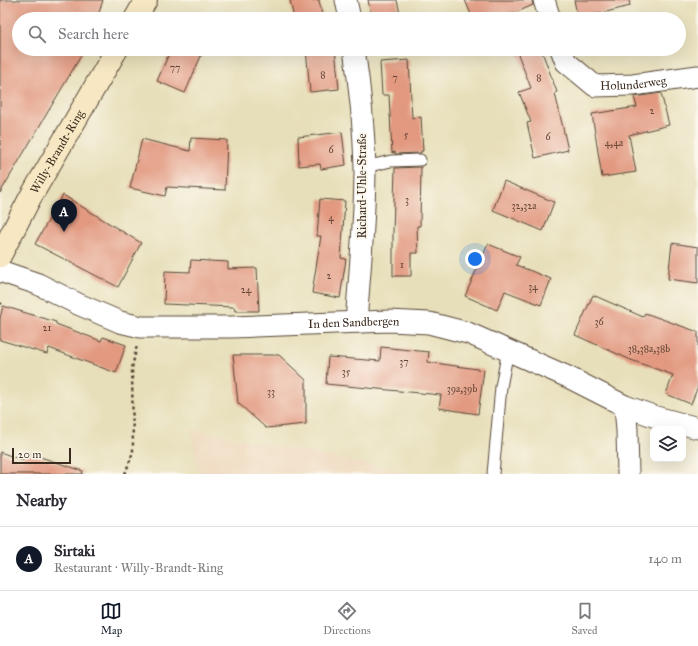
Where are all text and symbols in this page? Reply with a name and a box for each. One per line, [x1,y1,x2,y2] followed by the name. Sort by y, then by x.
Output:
[12,12,686,56] search box
[26,23,48,45] icon: search
[58,25,129,43] text: Search here
[170,62,180,74] house number: 77
[320,69,326,81] house number: 8
[392,72,398,84] house number: 7
[536,72,542,84] house number: 8
[600,73,668,93] street label: Holunderweg
[650,105,655,117] house number: 2
[27,107,88,196] street label: Willy-Brandt-Ring
[404,129,409,141] house number: 5
[545,131,551,143] house number: 6
[355,133,369,239] street label: Richard-Uhle-Straße
[605,137,624,149] house number: 4,4a
[328,144,334,156] house number: 6
[405,194,409,206] house number: 3
[51,199,77,232] pin: A
[512,200,537,212] house number: 32,32a
[328,212,334,224] house number: 4
[465,249,485,269] your location
[400,259,404,271] house number: 1
[327,270,332,282] house number: 2
[528,281,538,293] house number: 34
[241,284,252,296] house number: 24
[308,314,400,331] street label: In den Sandbergen
[594,316,604,328] house number: 36
[43,322,51,334] house number: 21
[628,343,670,355] house number: 38,38a,38b
[399,356,409,368] house number: 37
[342,366,351,378] house number: 35
[447,383,477,395] house number: 39a,39b
[267,386,275,398] house number: 33
[650,426,686,462] map controls
[650,426,686,462] button: layers
[12,446,71,465] scale bar
[18,448,41,461] text: 20 m
[16,490,67,511] text: Nearby
[54,542,95,560] text: Sirtaki
[25,551,33,567] text: A
[648,551,682,567] text: 140 m
[54,560,223,576] text: Restaurant · Willy-Brandt-Ring
[100,600,122,637] tab: Map
[323,600,371,637] tab: Directions
[571,600,598,637] tab: Saved

